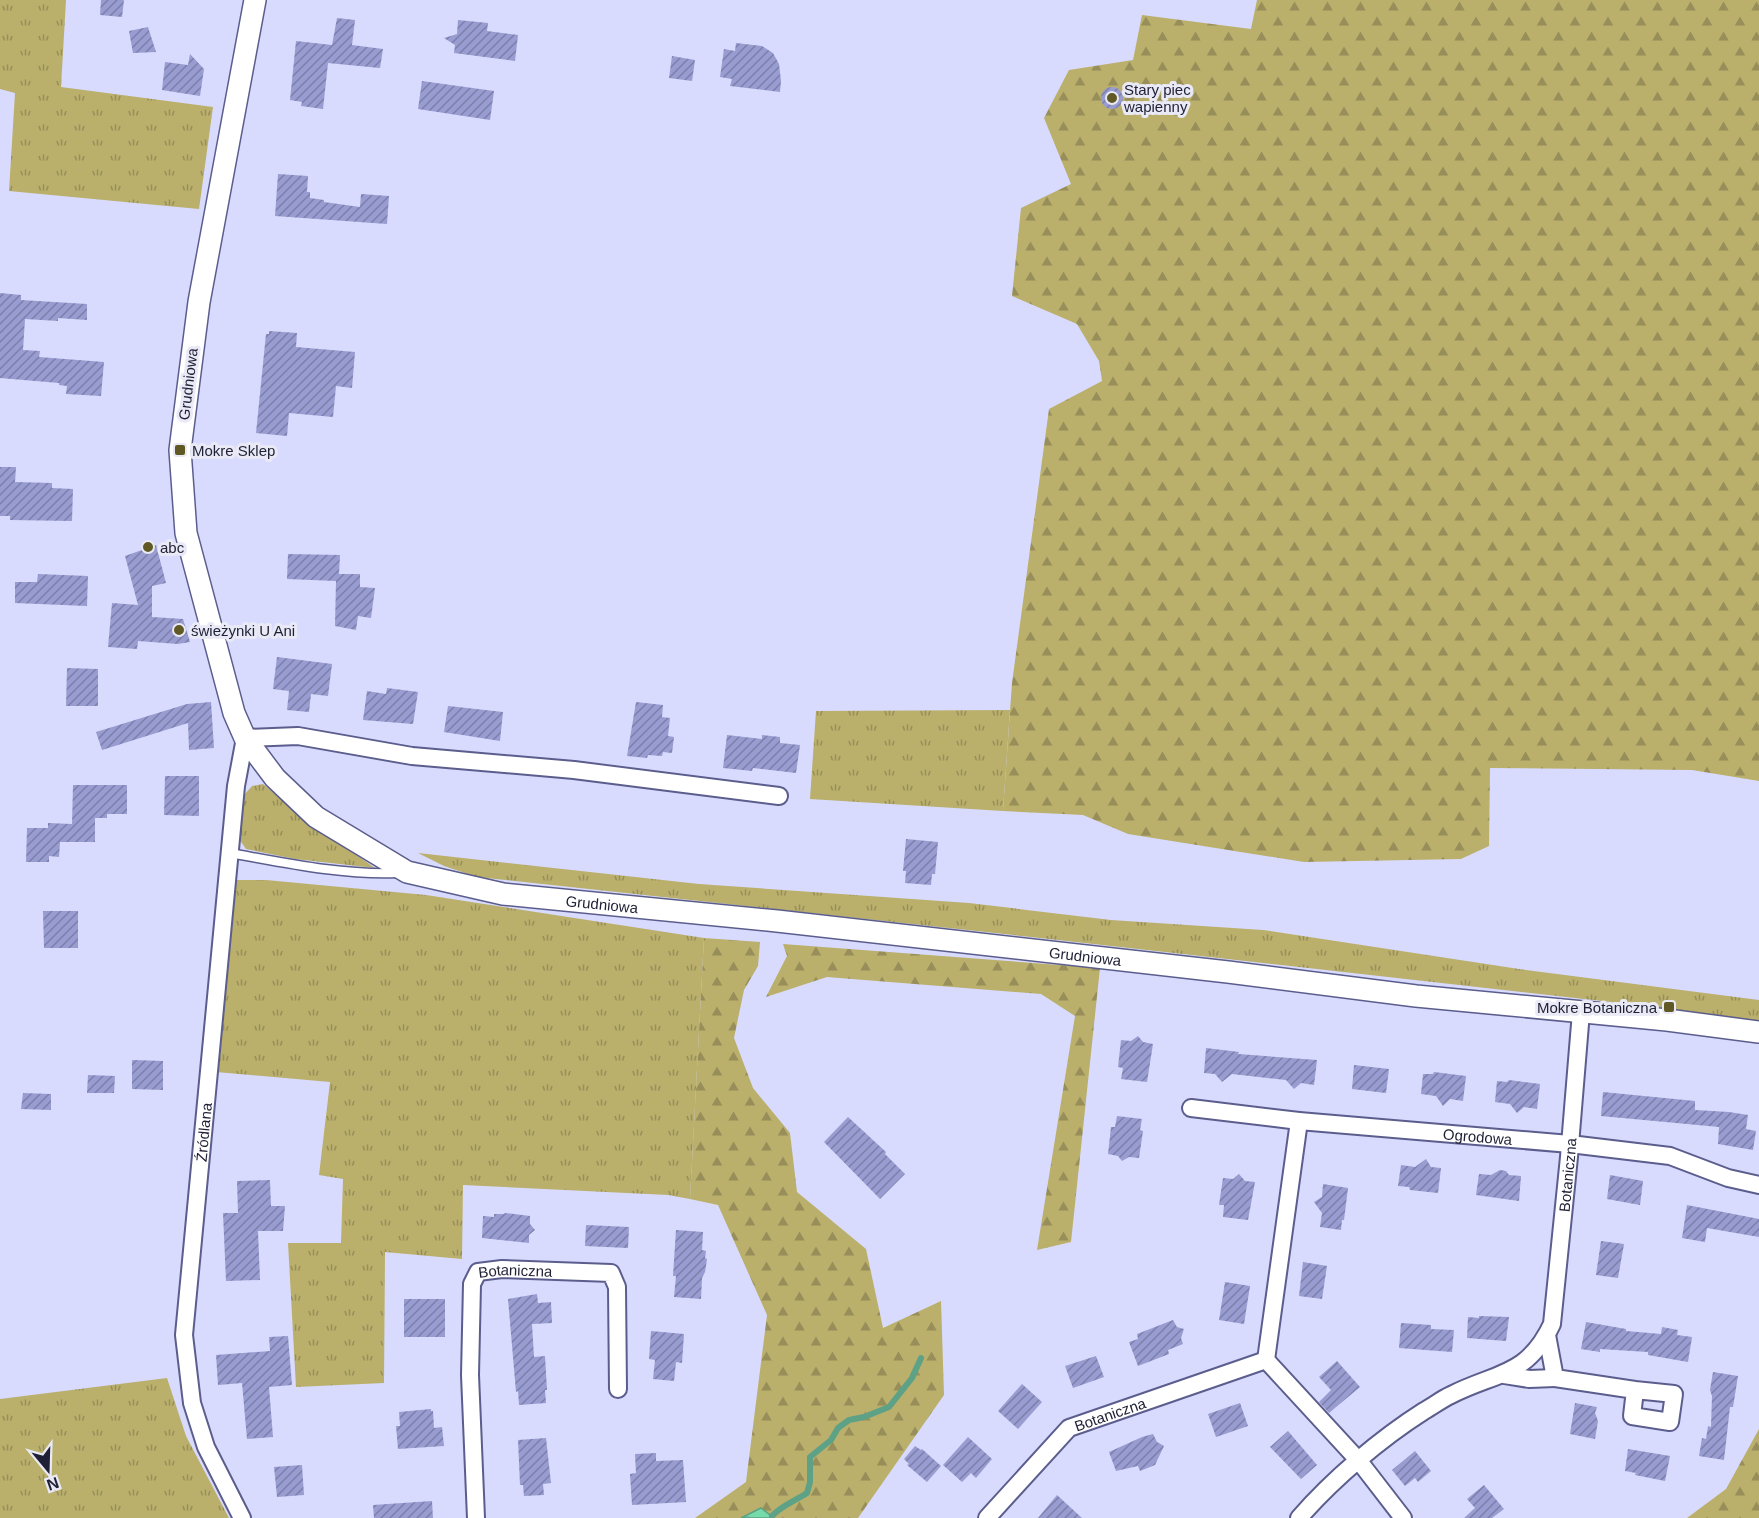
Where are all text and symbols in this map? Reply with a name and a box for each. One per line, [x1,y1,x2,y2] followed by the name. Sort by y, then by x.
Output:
[1123,81,1191,115] place label: Stary piec wapienny
[1105,91,1119,105] marker: Stary piec wapienny
[175,346,201,421] street label: Grudniowa
[192,442,275,459] place label: Mokre Sklep
[173,443,187,457] marker: Mokre Sklep
[160,539,185,556] place label: abc
[141,540,155,554] marker: abc
[191,622,295,639] place label: świeżynki U Ani
[172,623,186,637] marker: świeżynki U Ani
[565,892,640,916] street label: Grudniowa
[1048,943,1123,968] street label: Grudniowa
[1537,999,1658,1016] place label: Mokre Botaniczna
[1662,1000,1676,1014] marker: Mokre Botaniczna
[192,1101,215,1162] street label: Źródlana
[1442,1125,1513,1148] street label: Ogrodowa
[1555,1137,1579,1213] street label: Botaniczna
[477,1260,553,1280] street label: Botaniczna
[1072,1394,1148,1434] street label: Botaniczna
[18,1440,78,1500] north arrow
[44,1474,61,1494] text: N

